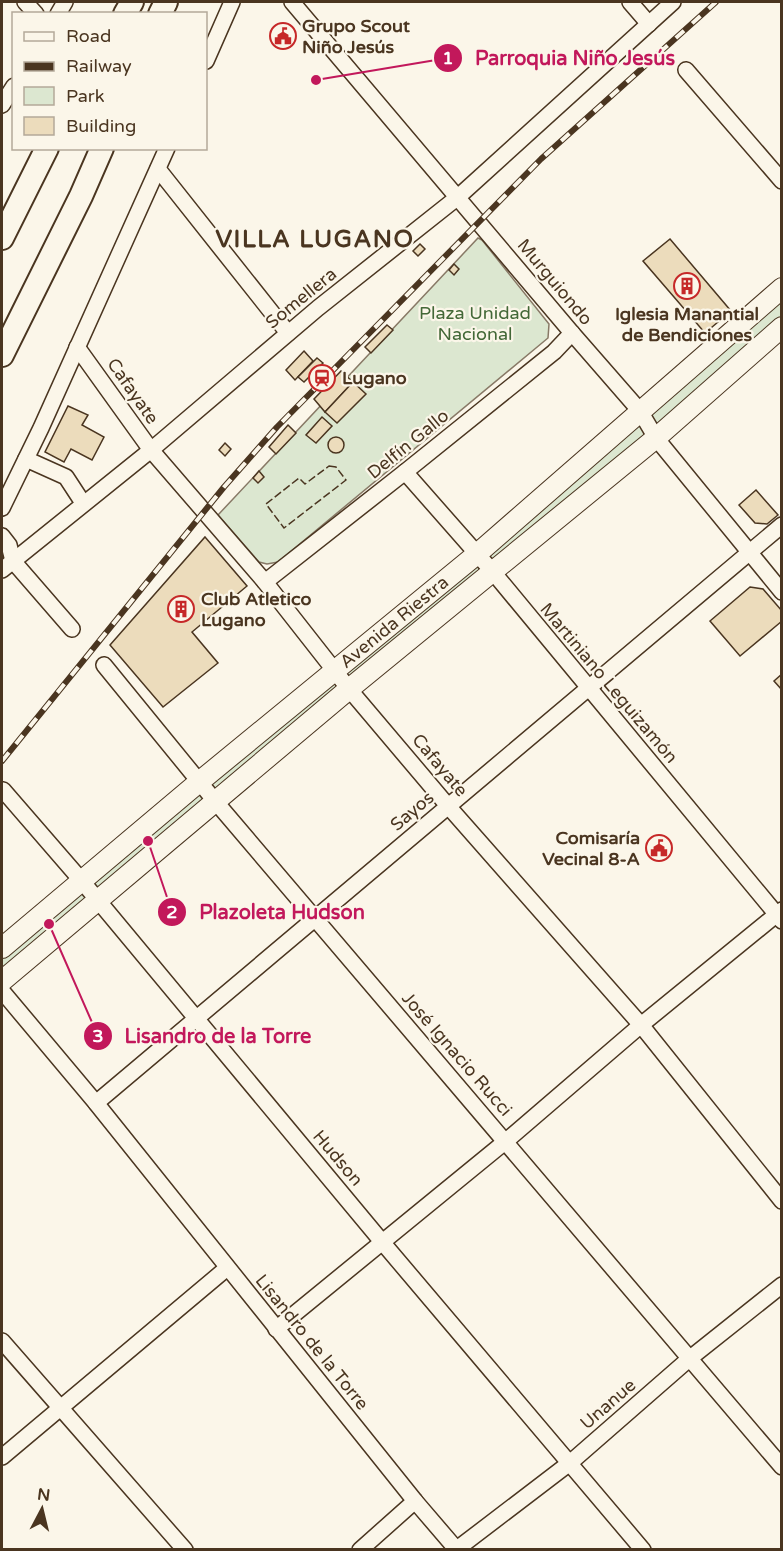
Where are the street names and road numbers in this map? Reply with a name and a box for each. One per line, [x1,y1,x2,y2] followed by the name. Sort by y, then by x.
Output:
[513,234,597,330] street label: Murguiondo
[261,263,341,333] street label: Somellera
[102,354,164,428] street label: Cafayate
[363,404,453,484] street label: Delfín Gallo
[335,571,453,673] street label: Avenida Riestra
[535,598,683,768] street label: Martiniano Leguizamón
[407,729,473,801] street label: Cafayate
[386,786,438,836] street label: Sayos
[397,987,517,1121] street label: José Ignacio Rucci
[308,1126,368,1190] street label: Hudson
[251,1270,373,1414] street label: Lisandro de la Torre
[576,1374,640,1434] street label: Unanue

